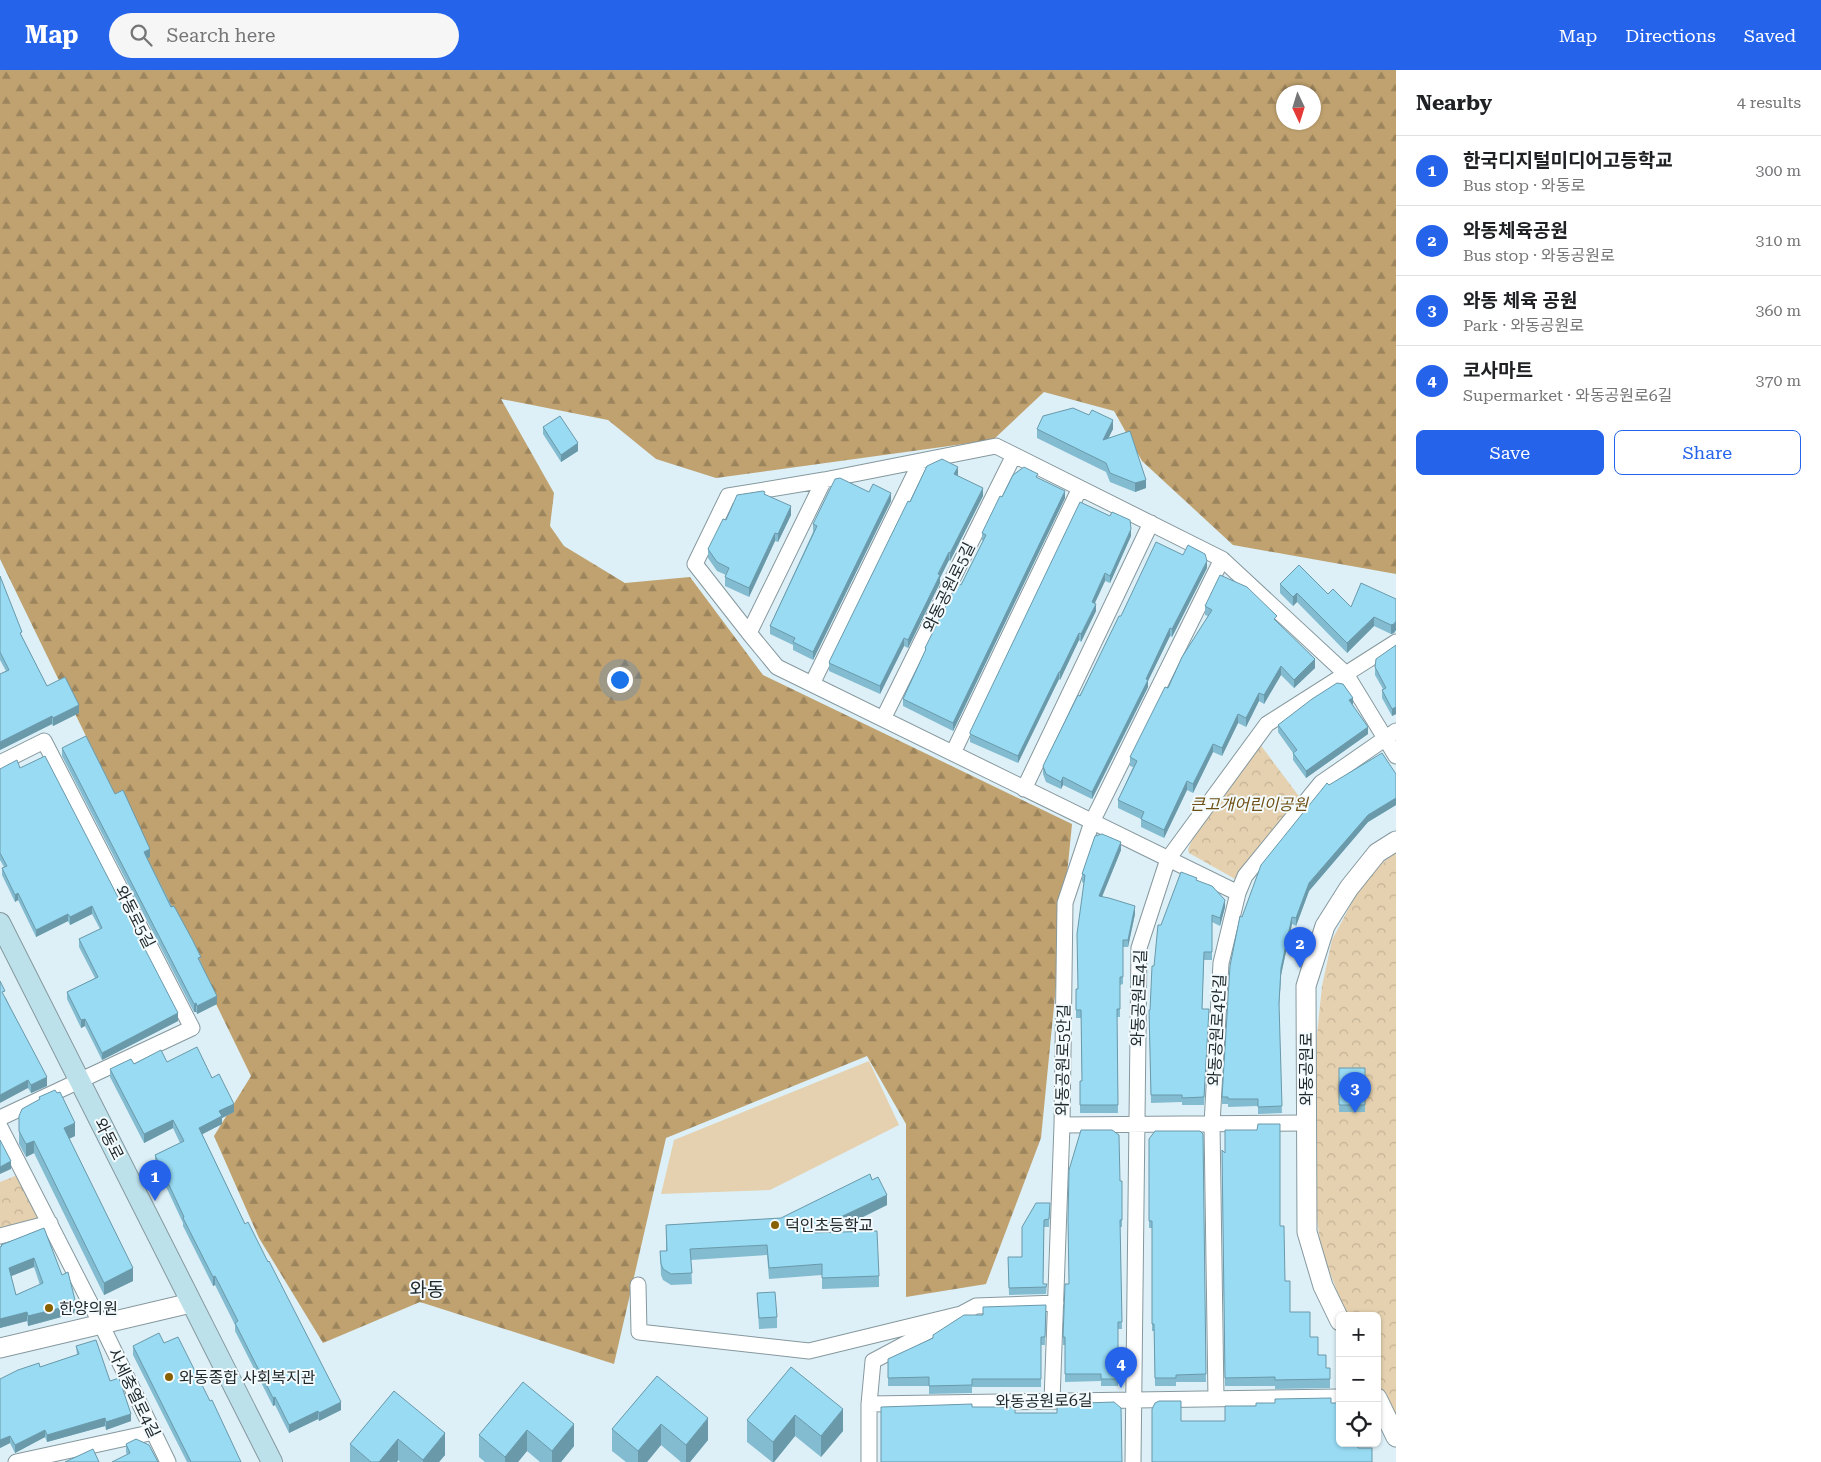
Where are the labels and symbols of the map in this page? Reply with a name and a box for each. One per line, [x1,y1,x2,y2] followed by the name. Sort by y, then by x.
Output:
[1276,85,1321,130] north arrow
[919,539,979,635] street label: 와동공원로5길
[607,667,633,693] your location
[1190,795,1309,814] park label: 큰고개어린이공원
[111,882,159,952] street label: 와동로5길
[1284,927,1316,968] pin: 2
[1128,949,1150,1047] street label: 와동공원로4길
[1205,974,1229,1086] street label: 와동공원로4안길
[1053,1004,1073,1116] street label: 와동공원로5안길
[1297,1032,1316,1106] street label: 와동공원로
[1339,1072,1371,1113] pin: 3
[91,1115,128,1163] street label: 와동로
[139,1160,171,1201] pin: 1
[785,1216,873,1235] place label: 덕인초등학교
[769,1219,781,1231] marker: 덕인초등학교
[410,1278,444,1301] district label: 와동
[59,1299,118,1318] place label: 한양의원
[43,1302,55,1314] marker: 한양의원
[104,1345,164,1441] street label: 사세충열로4길
[1105,1347,1137,1388] pin: 4
[179,1368,316,1387] place label: 와동종합 사회복지관
[163,1371,175,1383] marker: 와동종합 사회복지관
[995,1391,1093,1411] street label: 와동공원로6길

